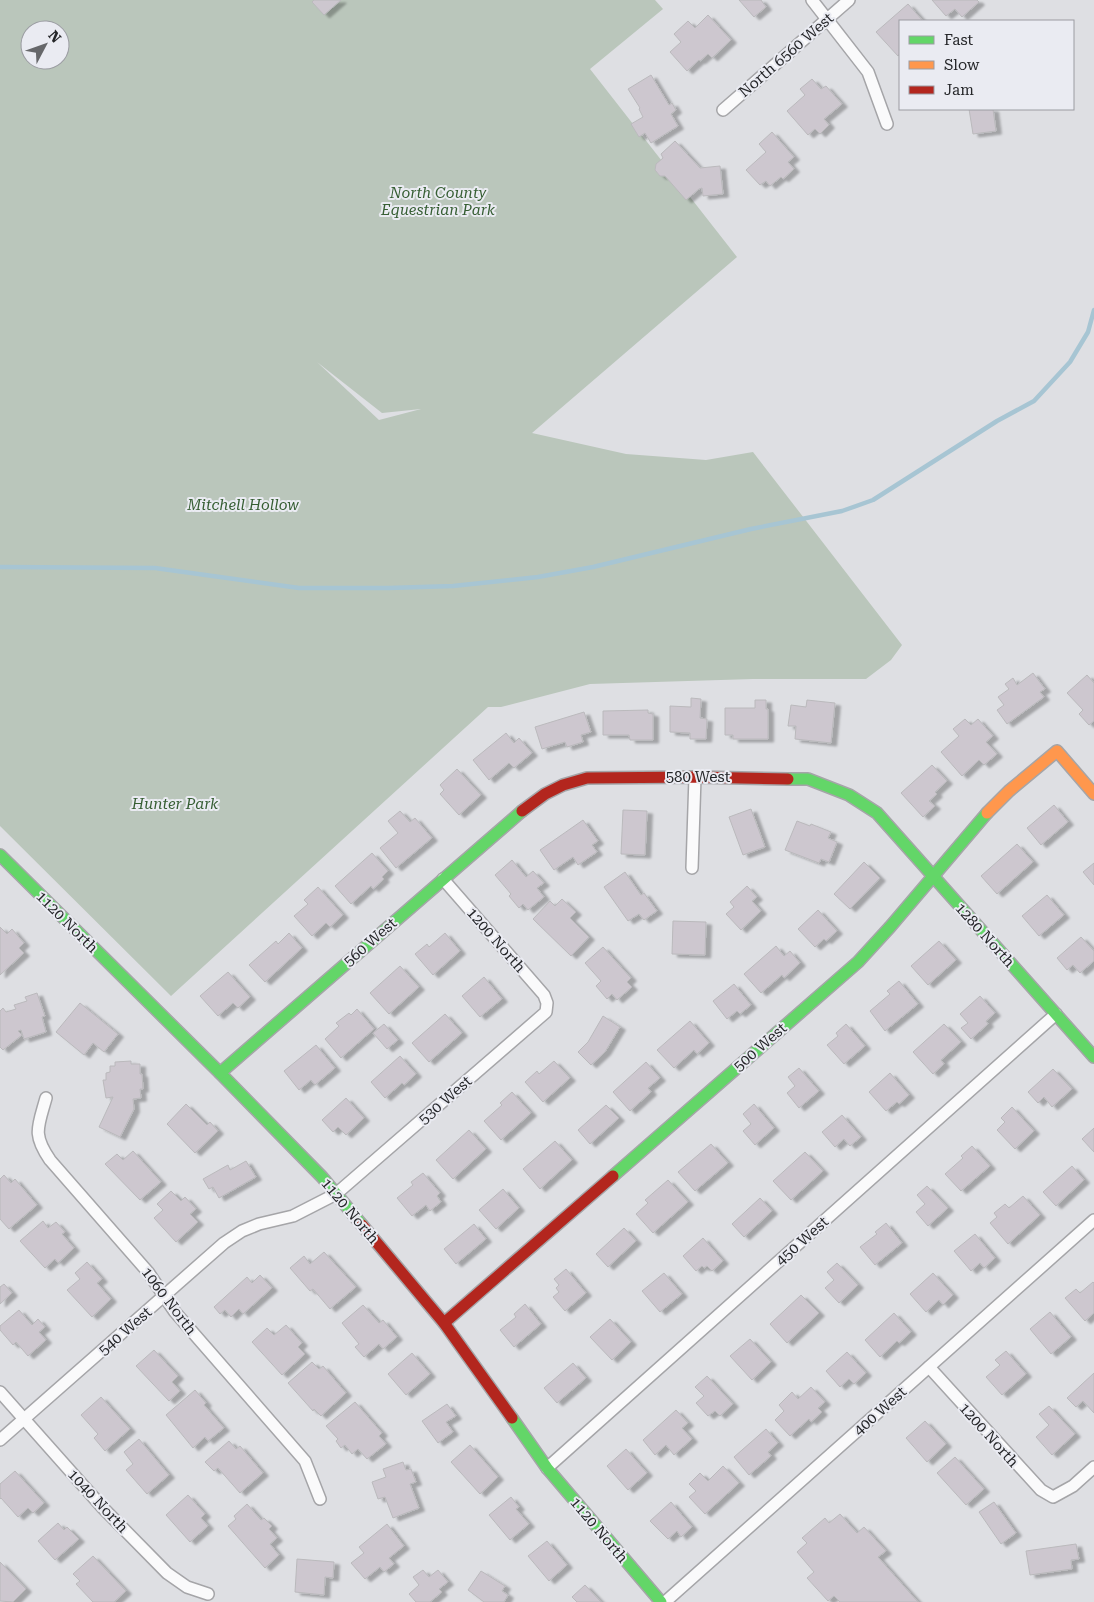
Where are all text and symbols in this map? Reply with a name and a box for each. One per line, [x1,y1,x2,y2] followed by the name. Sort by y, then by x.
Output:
[735,9,837,101] street label: North 6560 West
[20,20,70,70] north arrow
[899,20,1074,110] legend
[45,27,65,46] text: N
[944,31,974,49] text: Fast
[944,56,980,74] text: Slow
[944,81,974,99] text: Jam
[380,184,496,219] park label: North County Equestrian Park
[186,496,299,514] park label: Mitchell Hollow
[666,768,731,786] street label: 580 West
[131,795,219,813] park label: Hunter Park
[32,887,102,957] street label: 1120 North
[951,899,1019,971] street label: 1280 North
[463,904,529,976] street label: 1200 North
[340,914,401,970] street label: 560 West
[730,1019,791,1075] street label: 500 West
[415,1072,476,1128] street label: 530 West
[317,1175,383,1248] street label: 1120 North
[772,1212,832,1269] street label: 450 West
[138,1264,200,1339] street label: 1060 North
[95,1303,156,1359] street label: 540 West
[850,1382,910,1439] street label: 400 West
[955,1399,1023,1471] street label: 1200 North
[64,1466,132,1537] street label: 1040 North
[566,1494,632,1567] street label: 1120 North

